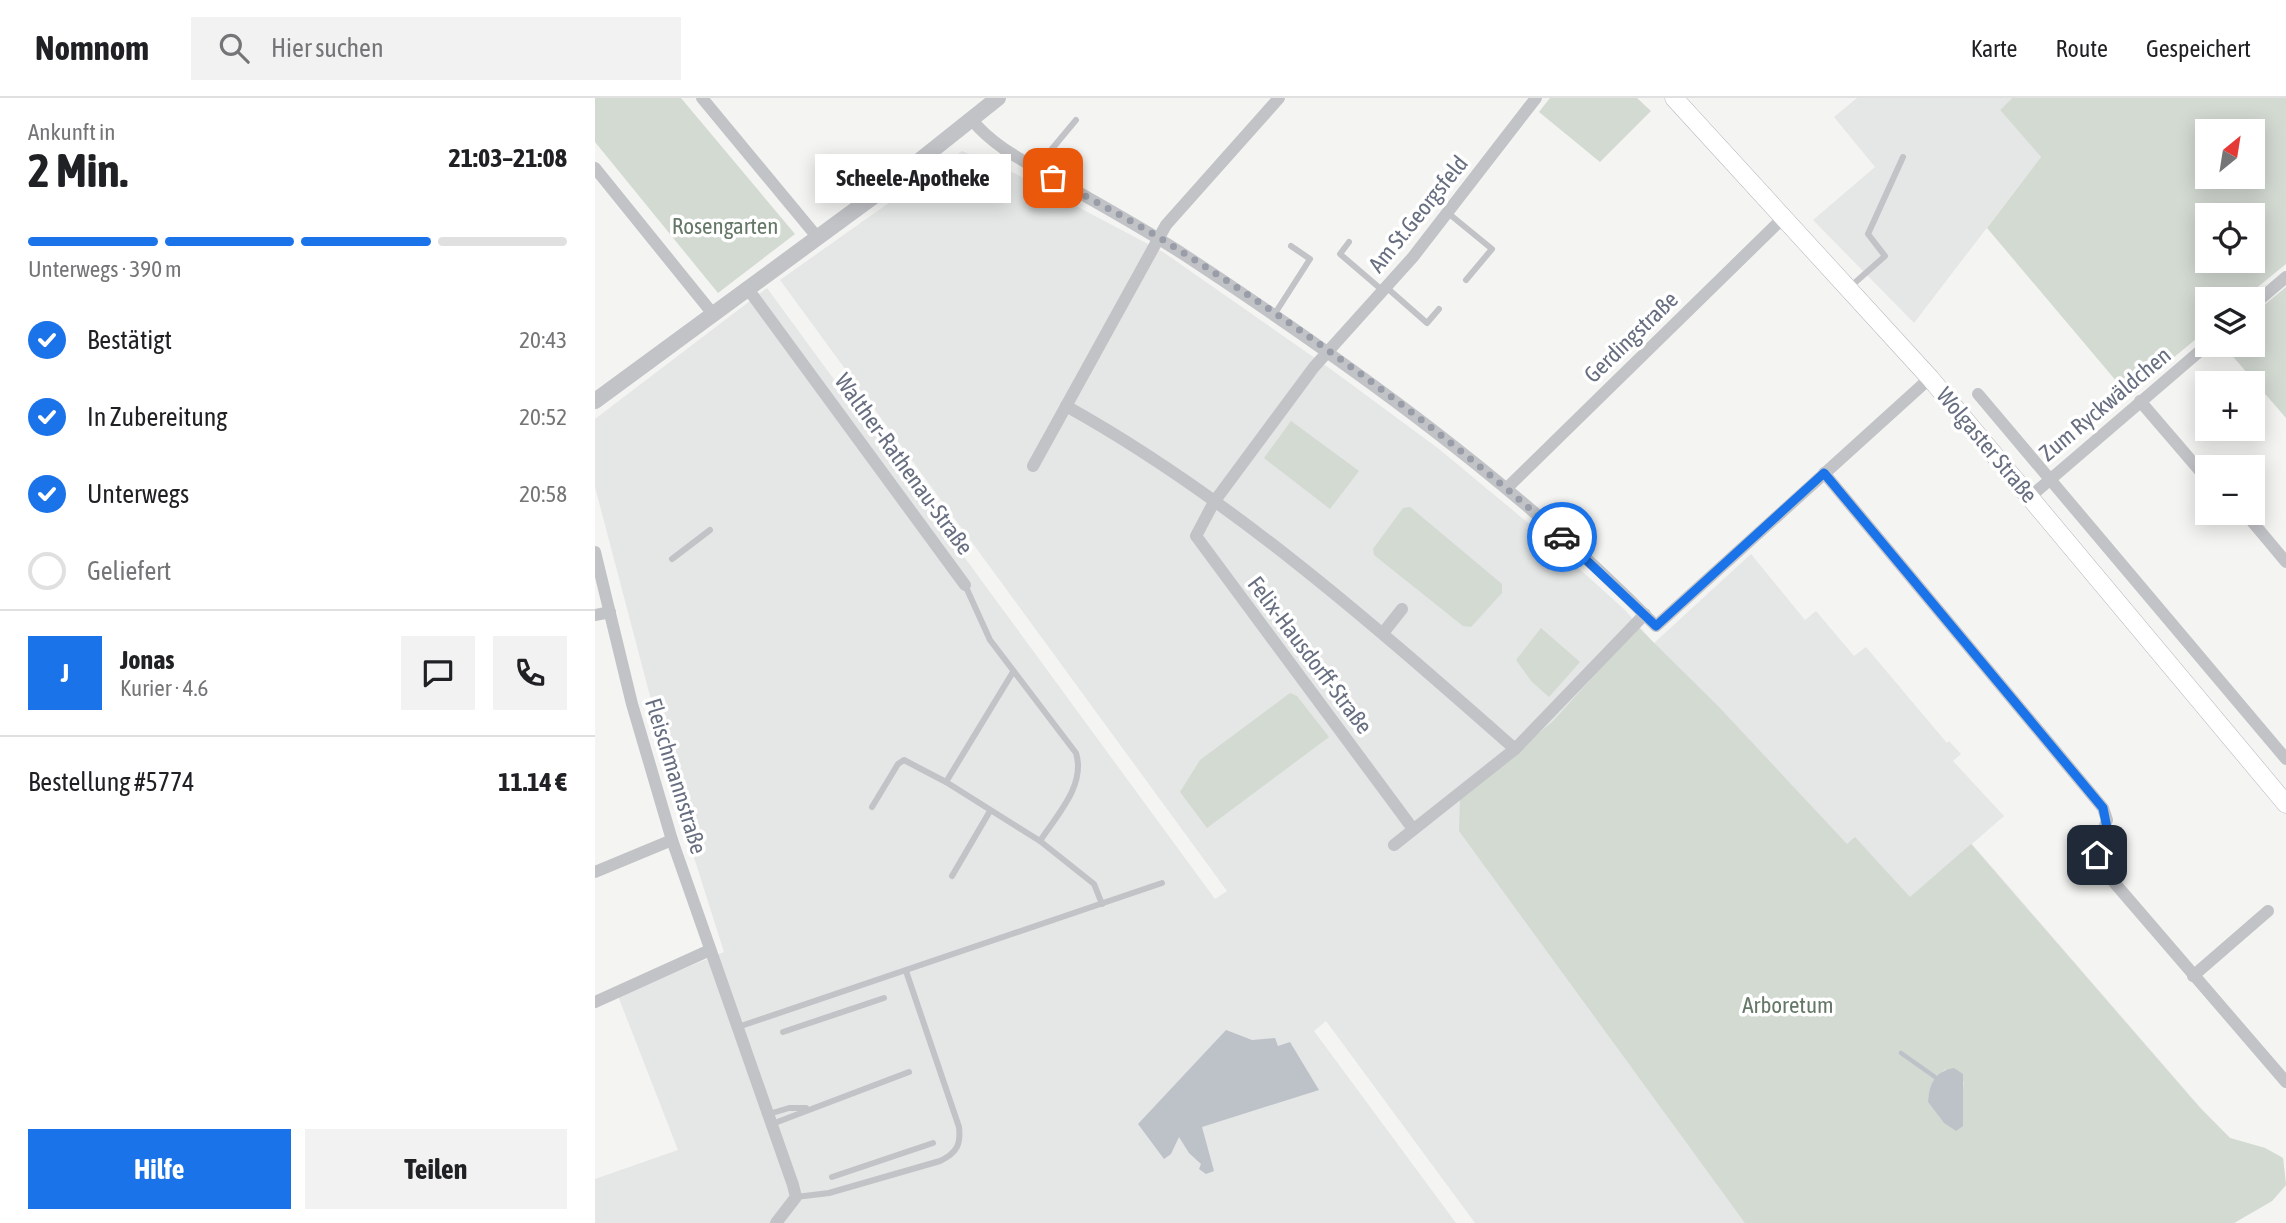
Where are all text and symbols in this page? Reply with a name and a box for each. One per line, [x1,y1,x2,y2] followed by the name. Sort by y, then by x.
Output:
[191,17,681,80] search box
[35,29,149,67] text: Nomnom
[215,29,253,67] icon: search
[271,33,384,63] text: Hier suchen
[1971,35,2017,62] text: Karte
[2055,35,2108,62] text: Route
[2146,35,2251,62] text: Gespeichert
[28,119,115,145] text: Ankunft in
[2195,119,2265,189] north arrow
[2195,119,2265,525] map controls
[449,143,567,173] text: 21:03–21:08
[28,144,128,197] text: 2 Min.
[1023,148,1083,208] pin
[1363,151,1473,277] street label: Am St.Georgsfeld
[815,154,1011,202] callout: Scheele-Apotheke
[1034,159,1072,197] icon: bag
[836,165,990,191] text: Scheele-Apotheke
[2195,203,2265,273] button: locate
[672,213,778,239] park label: Rosengarten
[28,256,182,282] text: Unterwegs · 390 m
[1579,286,1683,388] street label: Gerdingstraße
[2195,287,2265,357] button: layers
[28,321,66,359] icon: check
[87,325,172,355] text: Bestätigt
[519,327,567,353] text: 20:43
[2034,342,2176,466] street label: Zum Ryckwäldchen
[830,368,978,560] street label: Walther-Rathenau-Straße
[2195,371,2265,441] button: +
[1931,382,2043,508] street label: Wolgaster Straße
[28,398,66,436] icon: check
[87,402,227,432] text: In Zubereitung
[519,404,567,430] text: 20:52
[2195,455,2265,525] button: −
[28,475,66,513] icon: check
[87,479,189,509] text: Unterwegs
[519,481,567,507] text: 20:58
[1527,502,1597,572] courier
[1543,518,1581,556] icon: car
[87,556,171,586] text: Geliefert
[1242,571,1378,739] street label: Felix-Hausdorff-Straße
[401,636,475,710] button: chat
[493,636,567,710] button: phone
[120,645,174,675] text: Jonas
[61,658,69,688] text: J
[120,675,208,701] text: Kurier · 4.6
[640,695,712,857] street label: Fleischmannstraße
[28,767,194,797] text: Bestellung #5774
[498,767,567,797] text: 11.14 €
[2067,825,2127,885] pin
[2078,836,2116,874] icon: home
[1742,992,1834,1018] park label: Arboretum
[28,1129,291,1209] button: Hilfe
[305,1129,567,1209] button: Teilen

